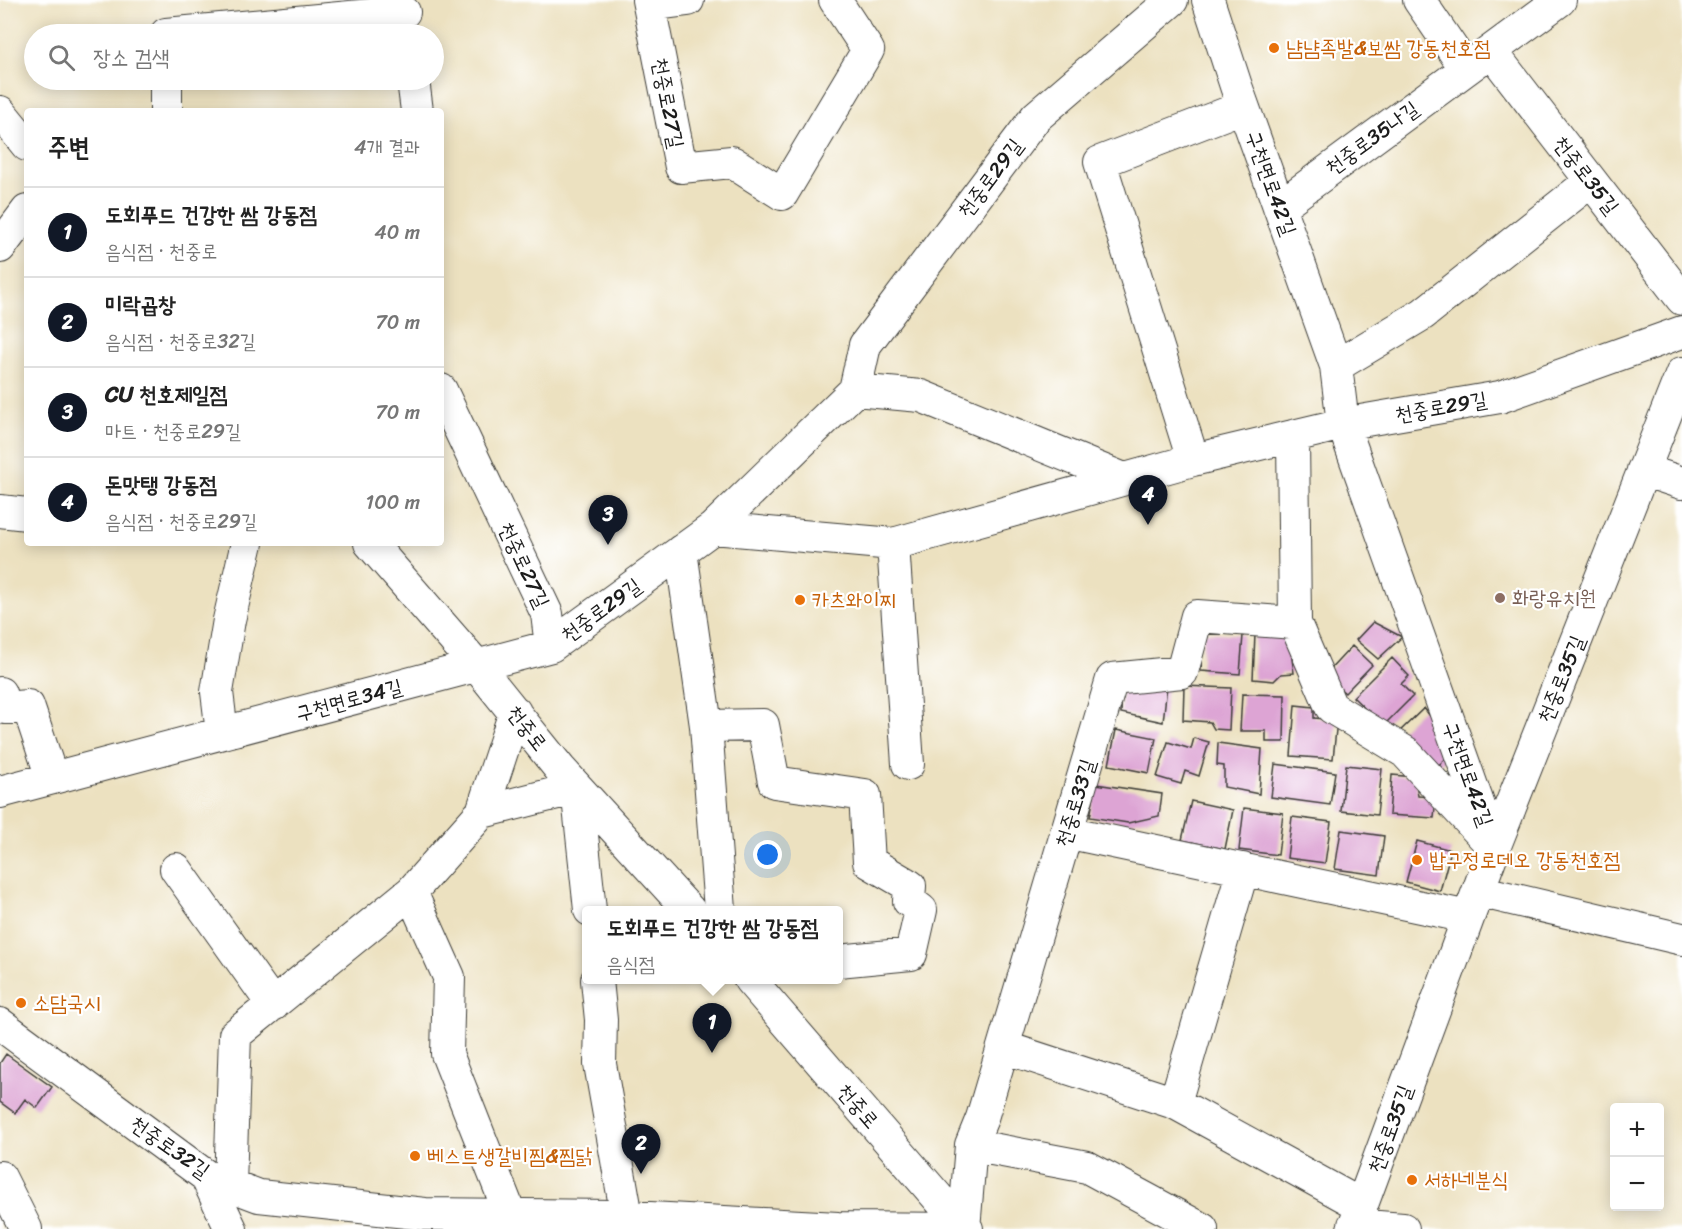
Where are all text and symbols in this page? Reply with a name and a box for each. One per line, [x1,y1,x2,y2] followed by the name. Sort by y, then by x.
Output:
[24,24,444,90] search box
[1286,29,1491,67] place label: 냠냠족발&보쌈 강동천호점
[93,38,170,77] text: 장소 검색
[45,41,78,74] icon: search
[1267,41,1281,55] marker: 냠냠족발&보쌈 강동천호점
[641,54,695,152] street label: 천중로27길
[1317,91,1427,185] street label: 천중로35나길
[48,124,90,170] text: 주변
[1234,125,1308,241] street label: 구천면로42길
[1543,127,1629,223] street label: 천중로35길
[354,130,420,165] text: 4개 결과
[947,130,1033,226] street label: 천중로29길
[105,195,317,234] text: 도회푸드 건강한 쌈 강동점
[63,215,72,250] text: 1
[374,215,420,250] text: 40 m
[105,234,217,269] text: 음식점 · 천중로
[105,285,176,324] text: 미락곱창
[62,305,73,340] text: 2
[375,305,420,340] text: 70 m
[105,324,256,359] text: 음식점 · 천중로32길
[105,375,228,414] text: CU 천호제일점
[1392,380,1490,434] street label: 천중로29길
[62,395,73,430] text: 3
[375,395,420,430] text: 70 m
[105,414,241,449] text: 마트 · 천중로29길
[105,465,217,504] text: 돈맛탱 강동점
[1128,476,1168,525] pin: 4
[61,485,74,520] text: 4
[366,485,420,520] text: 100 m
[588,496,628,545] pin: 3
[105,504,257,539] text: 음식점 · 천중로29길
[487,515,561,615] street label: 천중로27길
[552,567,650,653] street label: 천중로29길
[1512,579,1597,617] place label: 화랑유치원
[812,581,897,619] place label: 카츠와이찌
[1493,591,1507,605] marker: 화랑유치원
[793,593,807,607] marker: 카츠와이찌
[1526,629,1596,729] street label: 천중로35길
[291,667,407,732] street label: 구천면로34길
[496,696,558,760] street label: 천중로
[1431,716,1505,832] street label: 구천면로42길
[1044,754,1106,852] street label: 천중로33길
[753,840,782,869] your location
[1429,841,1620,879] place label: 밥구정로데오 강동천호점
[1410,853,1424,867] marker: 밥구정로데오 강동천호점
[582,906,843,984] popup
[607,908,818,947] text: 도회푸드 건강한 쌈 강동점
[607,947,655,982] text: 음식점
[33,984,101,1022] place label: 소담국시
[14,996,28,1010] marker: 소담국시
[692,1004,732,1053] pin: 1
[827,1074,889,1138] street label: 천중로
[1356,1079,1424,1179] street label: 천중로35길
[1610,1103,1664,1211] map controls
[1610,1103,1664,1157] button: +
[122,1105,218,1189] street label: 천중로32길
[622,1124,660,1174] pin: 2
[427,1137,593,1175] place label: 베스트생갈비찜&찜닭
[408,1149,422,1163] marker: 베스트생갈비찜&찜닭
[1610,1157,1664,1211] button: −
[1424,1161,1509,1199] place label: 서하네분식
[1405,1173,1419,1187] marker: 서하네분식

